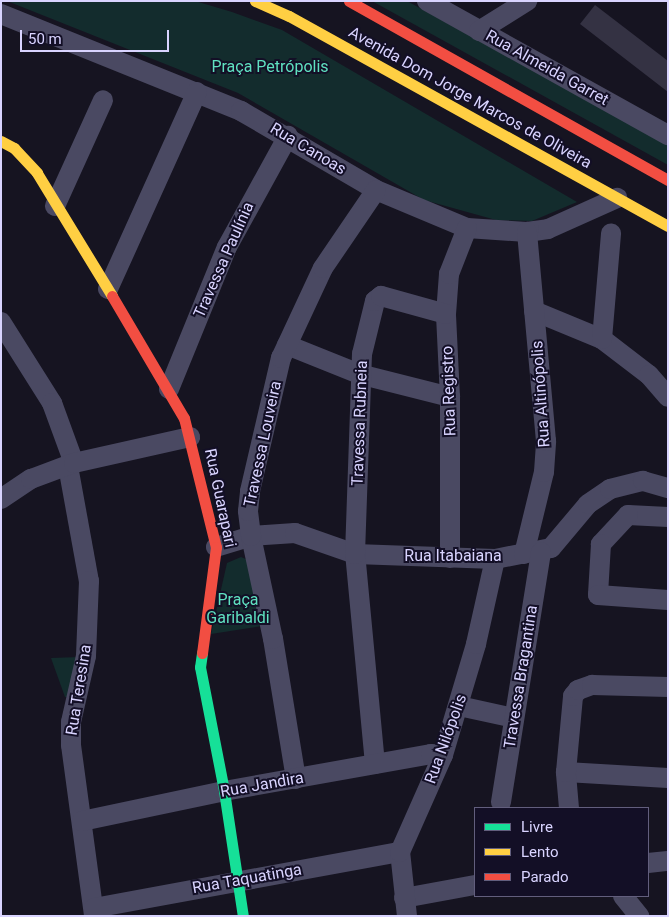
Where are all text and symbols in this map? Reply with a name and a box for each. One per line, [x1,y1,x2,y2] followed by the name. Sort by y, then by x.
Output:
[22,20,171,52] scale bar
[345,23,595,173] street label: Avenida Dom Jorge Marcos de Oliveira
[482,26,612,110] street label: Rua Almeida Garret
[28,30,62,48] text: 50 m
[211,57,329,77] park label: Praça Petrópolis
[266,119,350,179] street label: Rua Canoas
[190,199,258,321] street label: Travessa Paulínia
[528,340,554,448] street label: Rua Altinópolis
[438,345,460,437] street label: Rua Registro
[348,360,372,486] street label: Travessa Rubneia
[240,379,286,509] street label: Travessa Louveira
[200,447,240,549] street label: Rua Guarapari
[404,546,502,566] street label: Rua Itabaiana
[206,590,270,628] park label: Praça Garibaldi
[500,604,542,750] street label: Travessa Bragantina
[62,643,96,737] street label: Rua Teresina
[421,692,471,786] street label: Rua Nilópolis
[219,768,305,802] street label: Rua Jandira
[474,807,649,897] legend
[521,818,553,836] text: Livre
[521,843,559,861] text: Lento
[191,860,303,898] street label: Rua Taquatinga
[521,868,569,886] text: Parado

